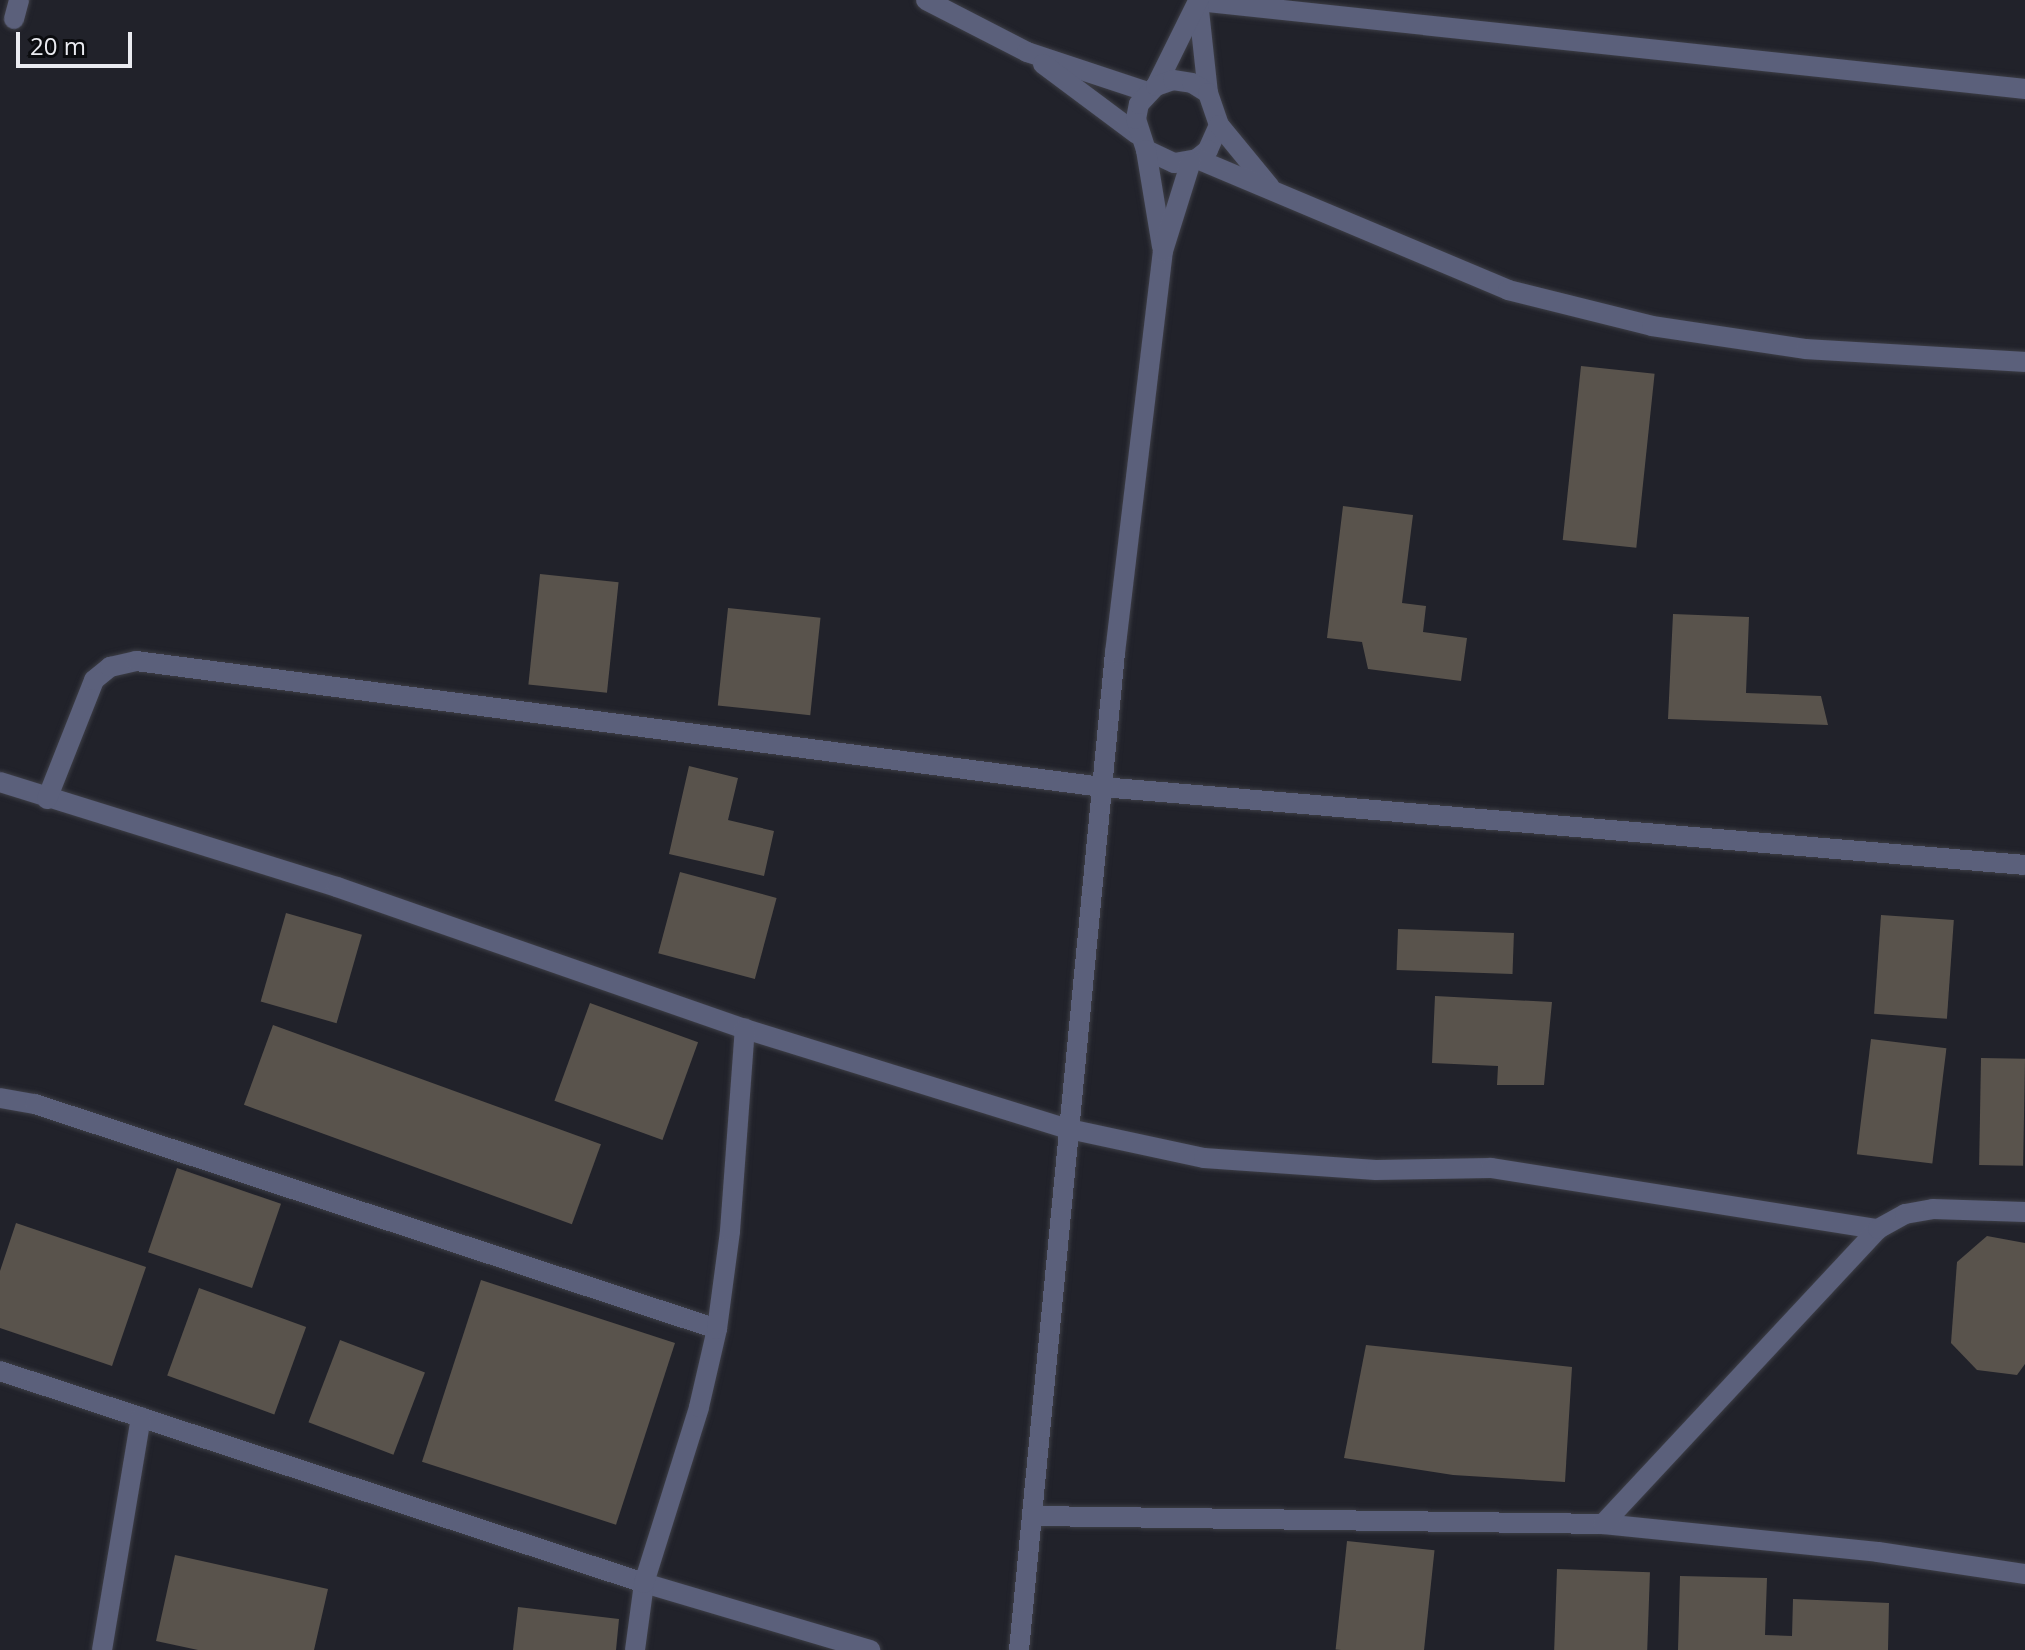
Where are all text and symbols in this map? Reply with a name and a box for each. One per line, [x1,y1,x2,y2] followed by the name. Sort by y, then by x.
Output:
[20,16,136,66] scale bar
[30,29,86,62] text: 20 m

